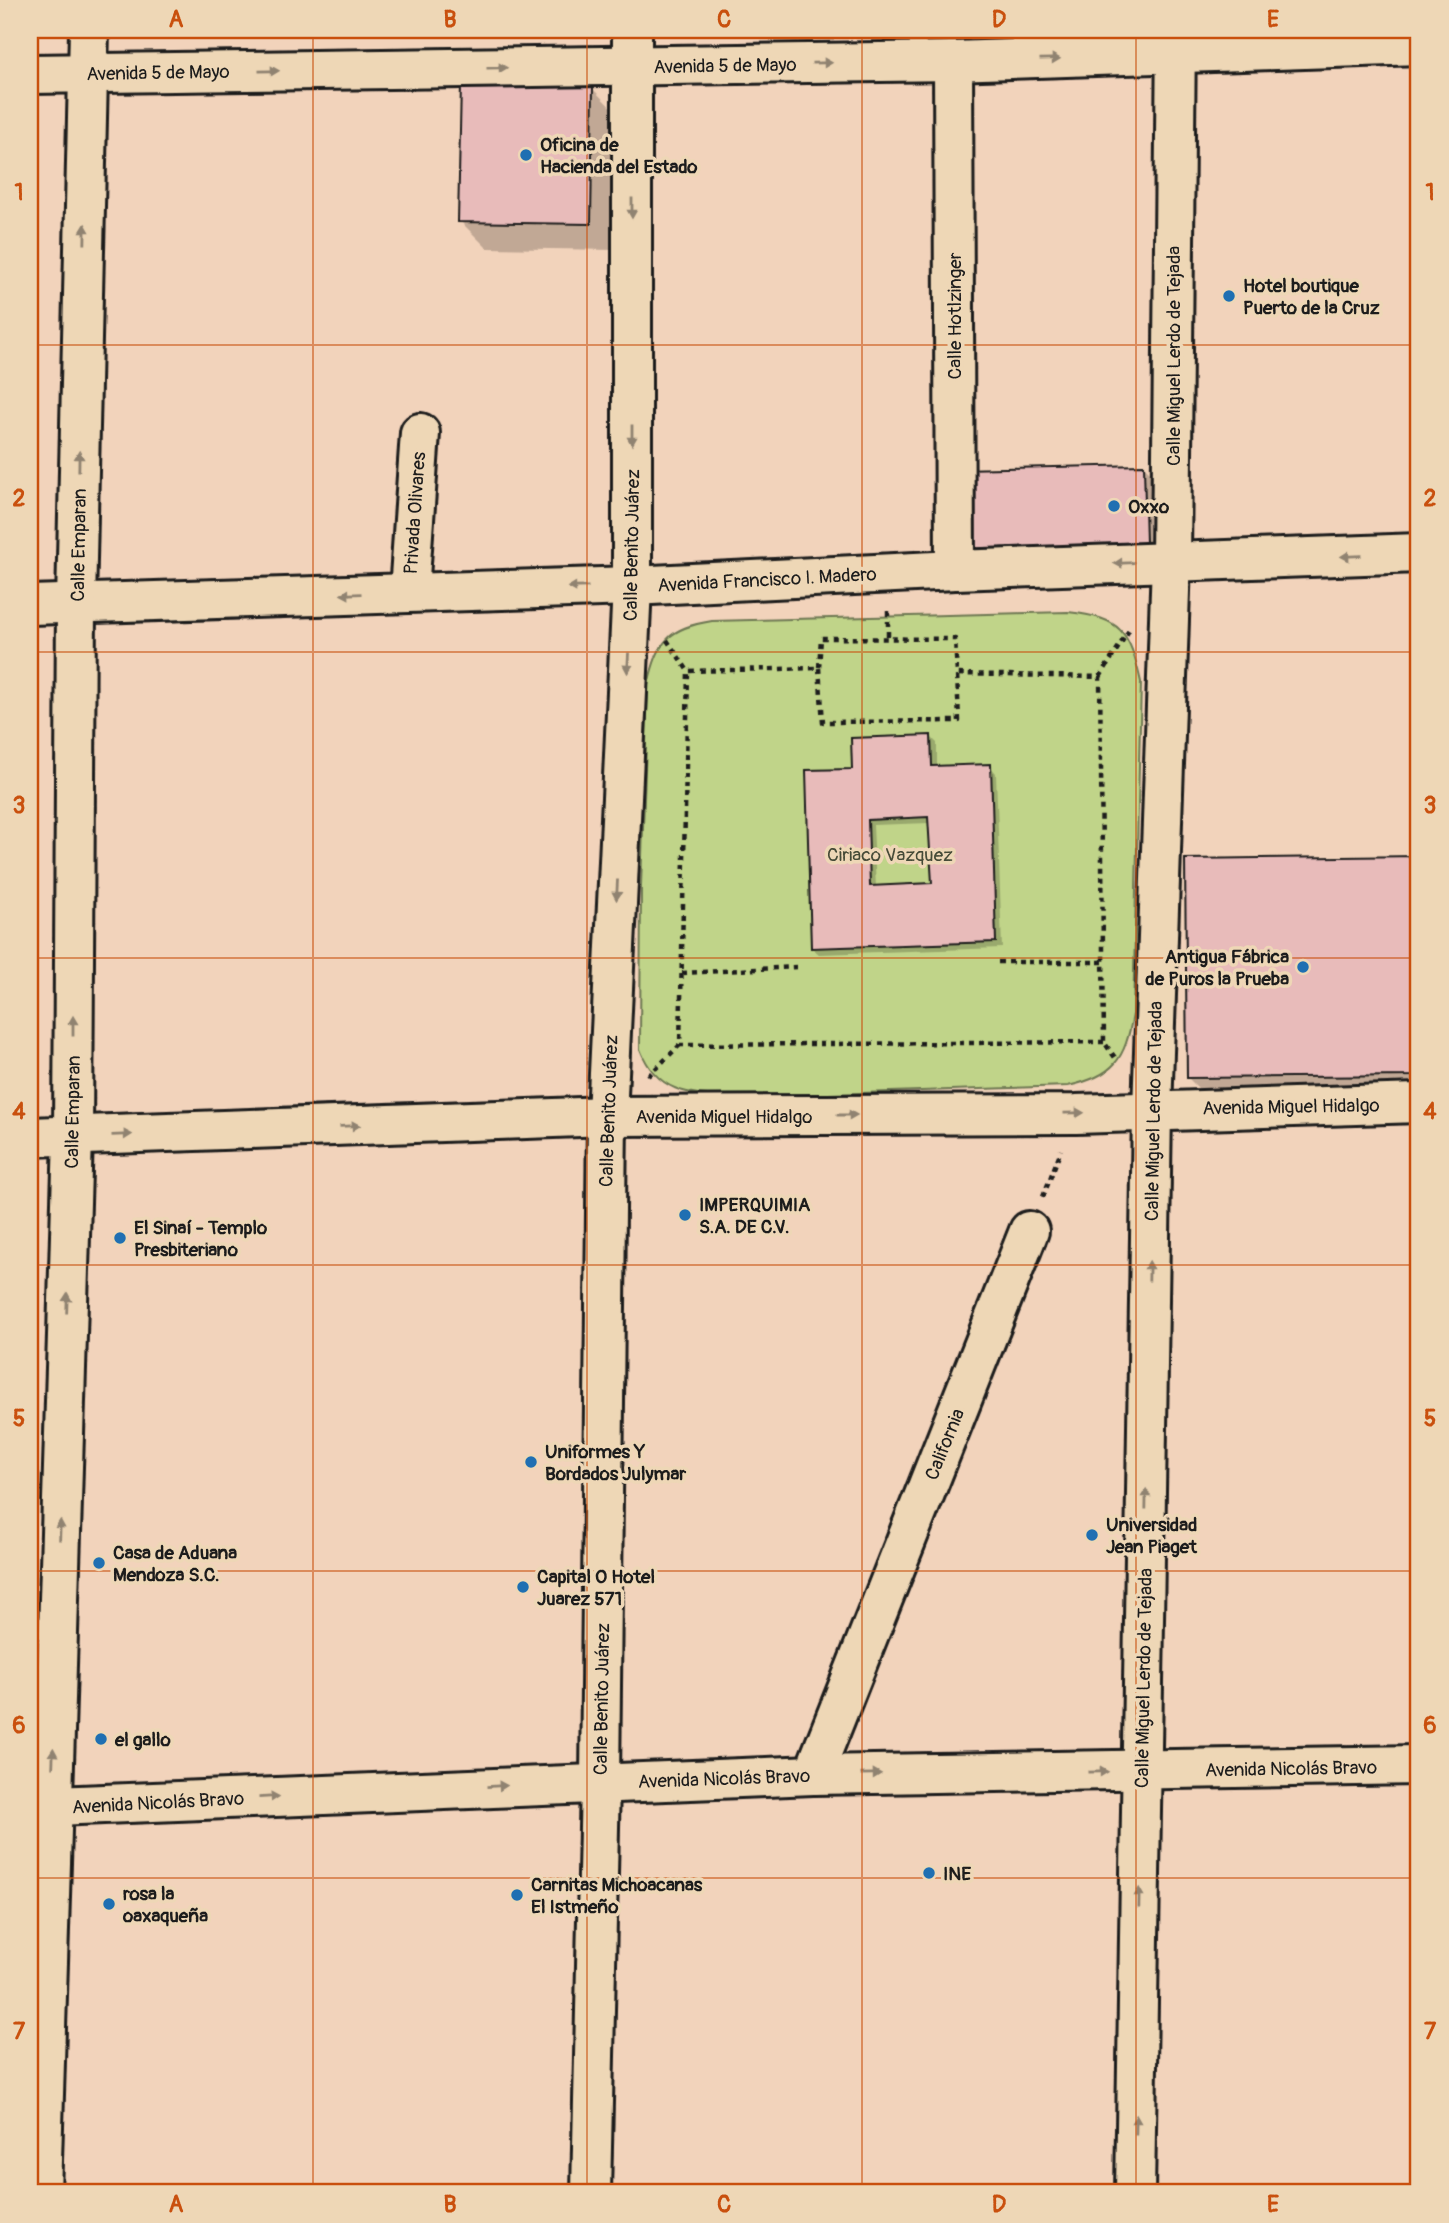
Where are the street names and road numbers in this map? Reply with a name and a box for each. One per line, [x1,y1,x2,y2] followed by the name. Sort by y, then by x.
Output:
[653,53,797,79] street label: Avenida 5 de Mayo
[86,60,230,86] street label: Avenida 5 de Mayo
[1162,246,1186,466] street label: Calle Miguel Lerdo de Tejada
[943,252,967,380] street label: Calle Hotlzinger
[399,451,431,575] street label: Privada Olivares
[619,469,645,621] street label: Calle Benito Juárez
[66,488,92,602] street label: Calle Emparan
[657,562,877,598] street label: Avenida Francisco I. Madero
[1140,1001,1168,1221] street label: Calle Miguel Lerdo de Tejada
[594,1034,624,1187] street label: Calle Benito Juárez
[60,1055,86,1169] street label: Calle Emparan
[1202,1093,1380,1121] street label: Avenida Miguel Hidalgo
[635,1105,813,1129] street label: Avenida Miguel Hidalgo
[920,1405,970,1484] street label: California
[1130,1568,1158,1788] street label: Calle Miguel Lerdo de Tejada
[589,1623,615,1775] street label: Calle Benito Juárez
[1205,1755,1377,1783] street label: Avenida Nicolás Bravo
[637,1764,811,1794] street label: Avenida Nicolás Bravo
[71,1787,245,1819] street label: Avenida Nicolás Bravo

